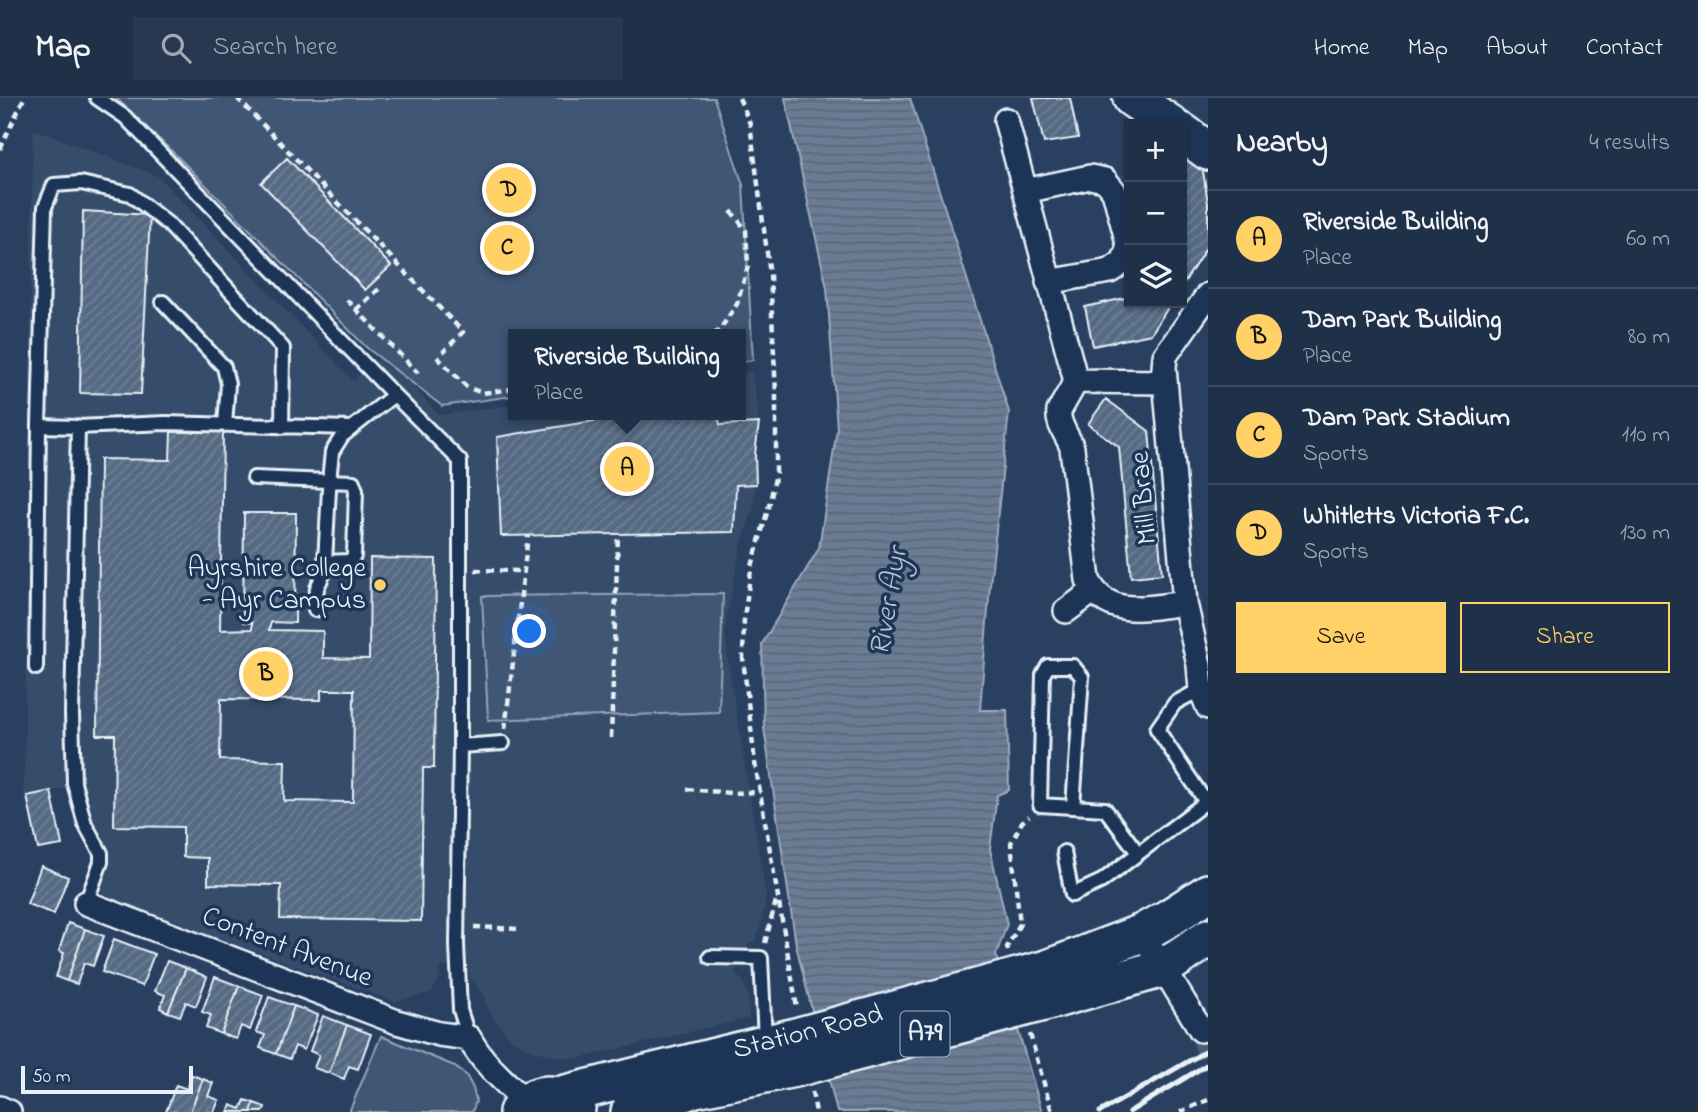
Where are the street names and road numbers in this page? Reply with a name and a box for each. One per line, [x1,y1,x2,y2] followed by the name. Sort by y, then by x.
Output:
[1120,449,1170,546] street label: Mill Brae
[196,897,379,999] street label: Content Avenue
[729,995,888,1071] street label: Station Road
[900,1012,950,1057] road number: A79

